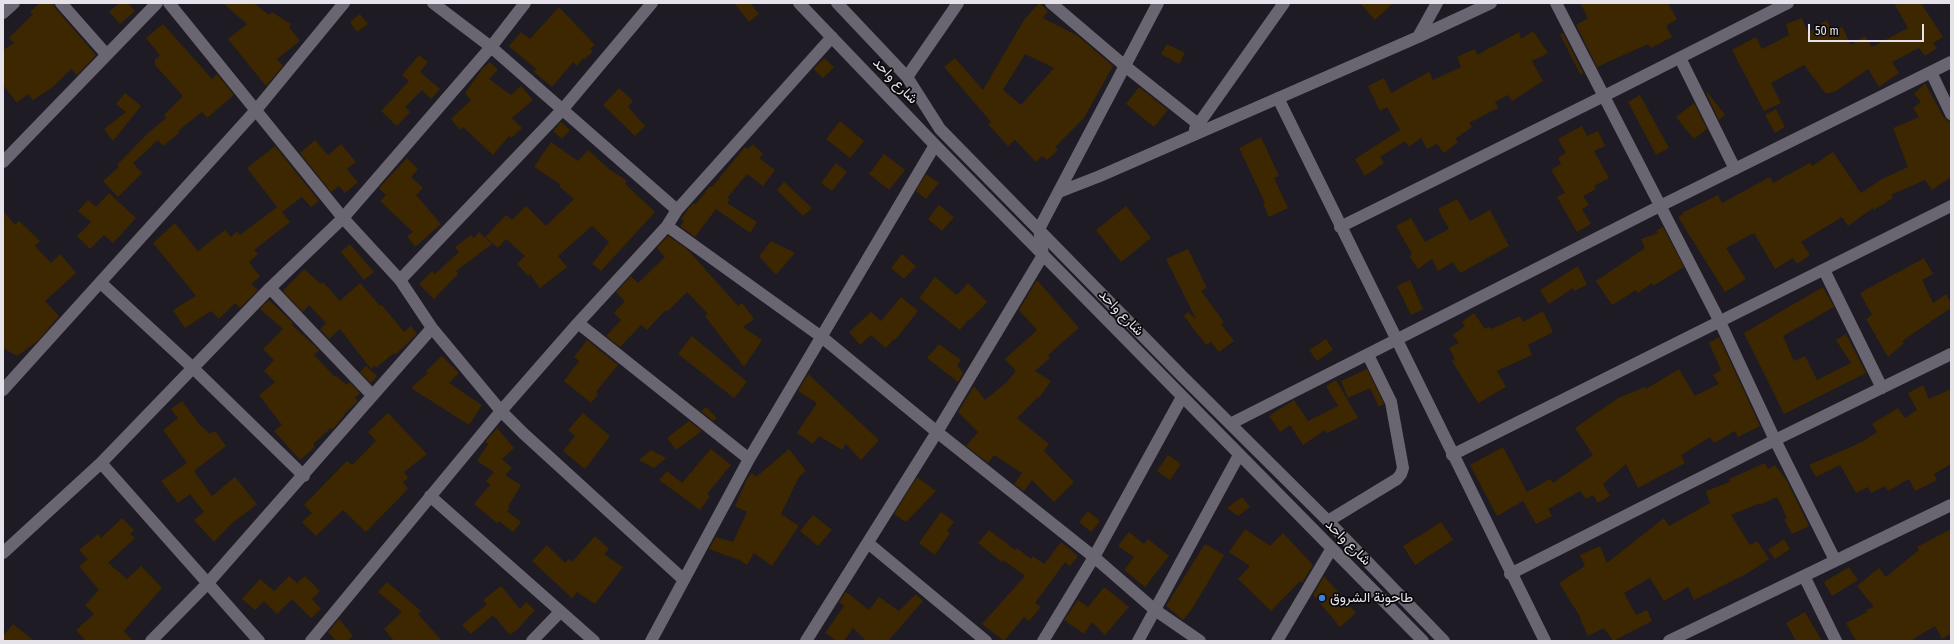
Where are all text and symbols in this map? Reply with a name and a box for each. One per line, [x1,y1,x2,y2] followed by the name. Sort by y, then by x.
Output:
[1810,16,1926,42] scale bar
[1815,24,1839,38] text: 50 m
[869,54,921,108] street label: شارع واحد
[1095,286,1147,340] street label: شارع واحد
[1322,517,1374,569] street label: شارع واحد
[1330,590,1413,606] place label: طاحونة الشروق
[1317,593,1327,603] marker: طاحونة الشروق

